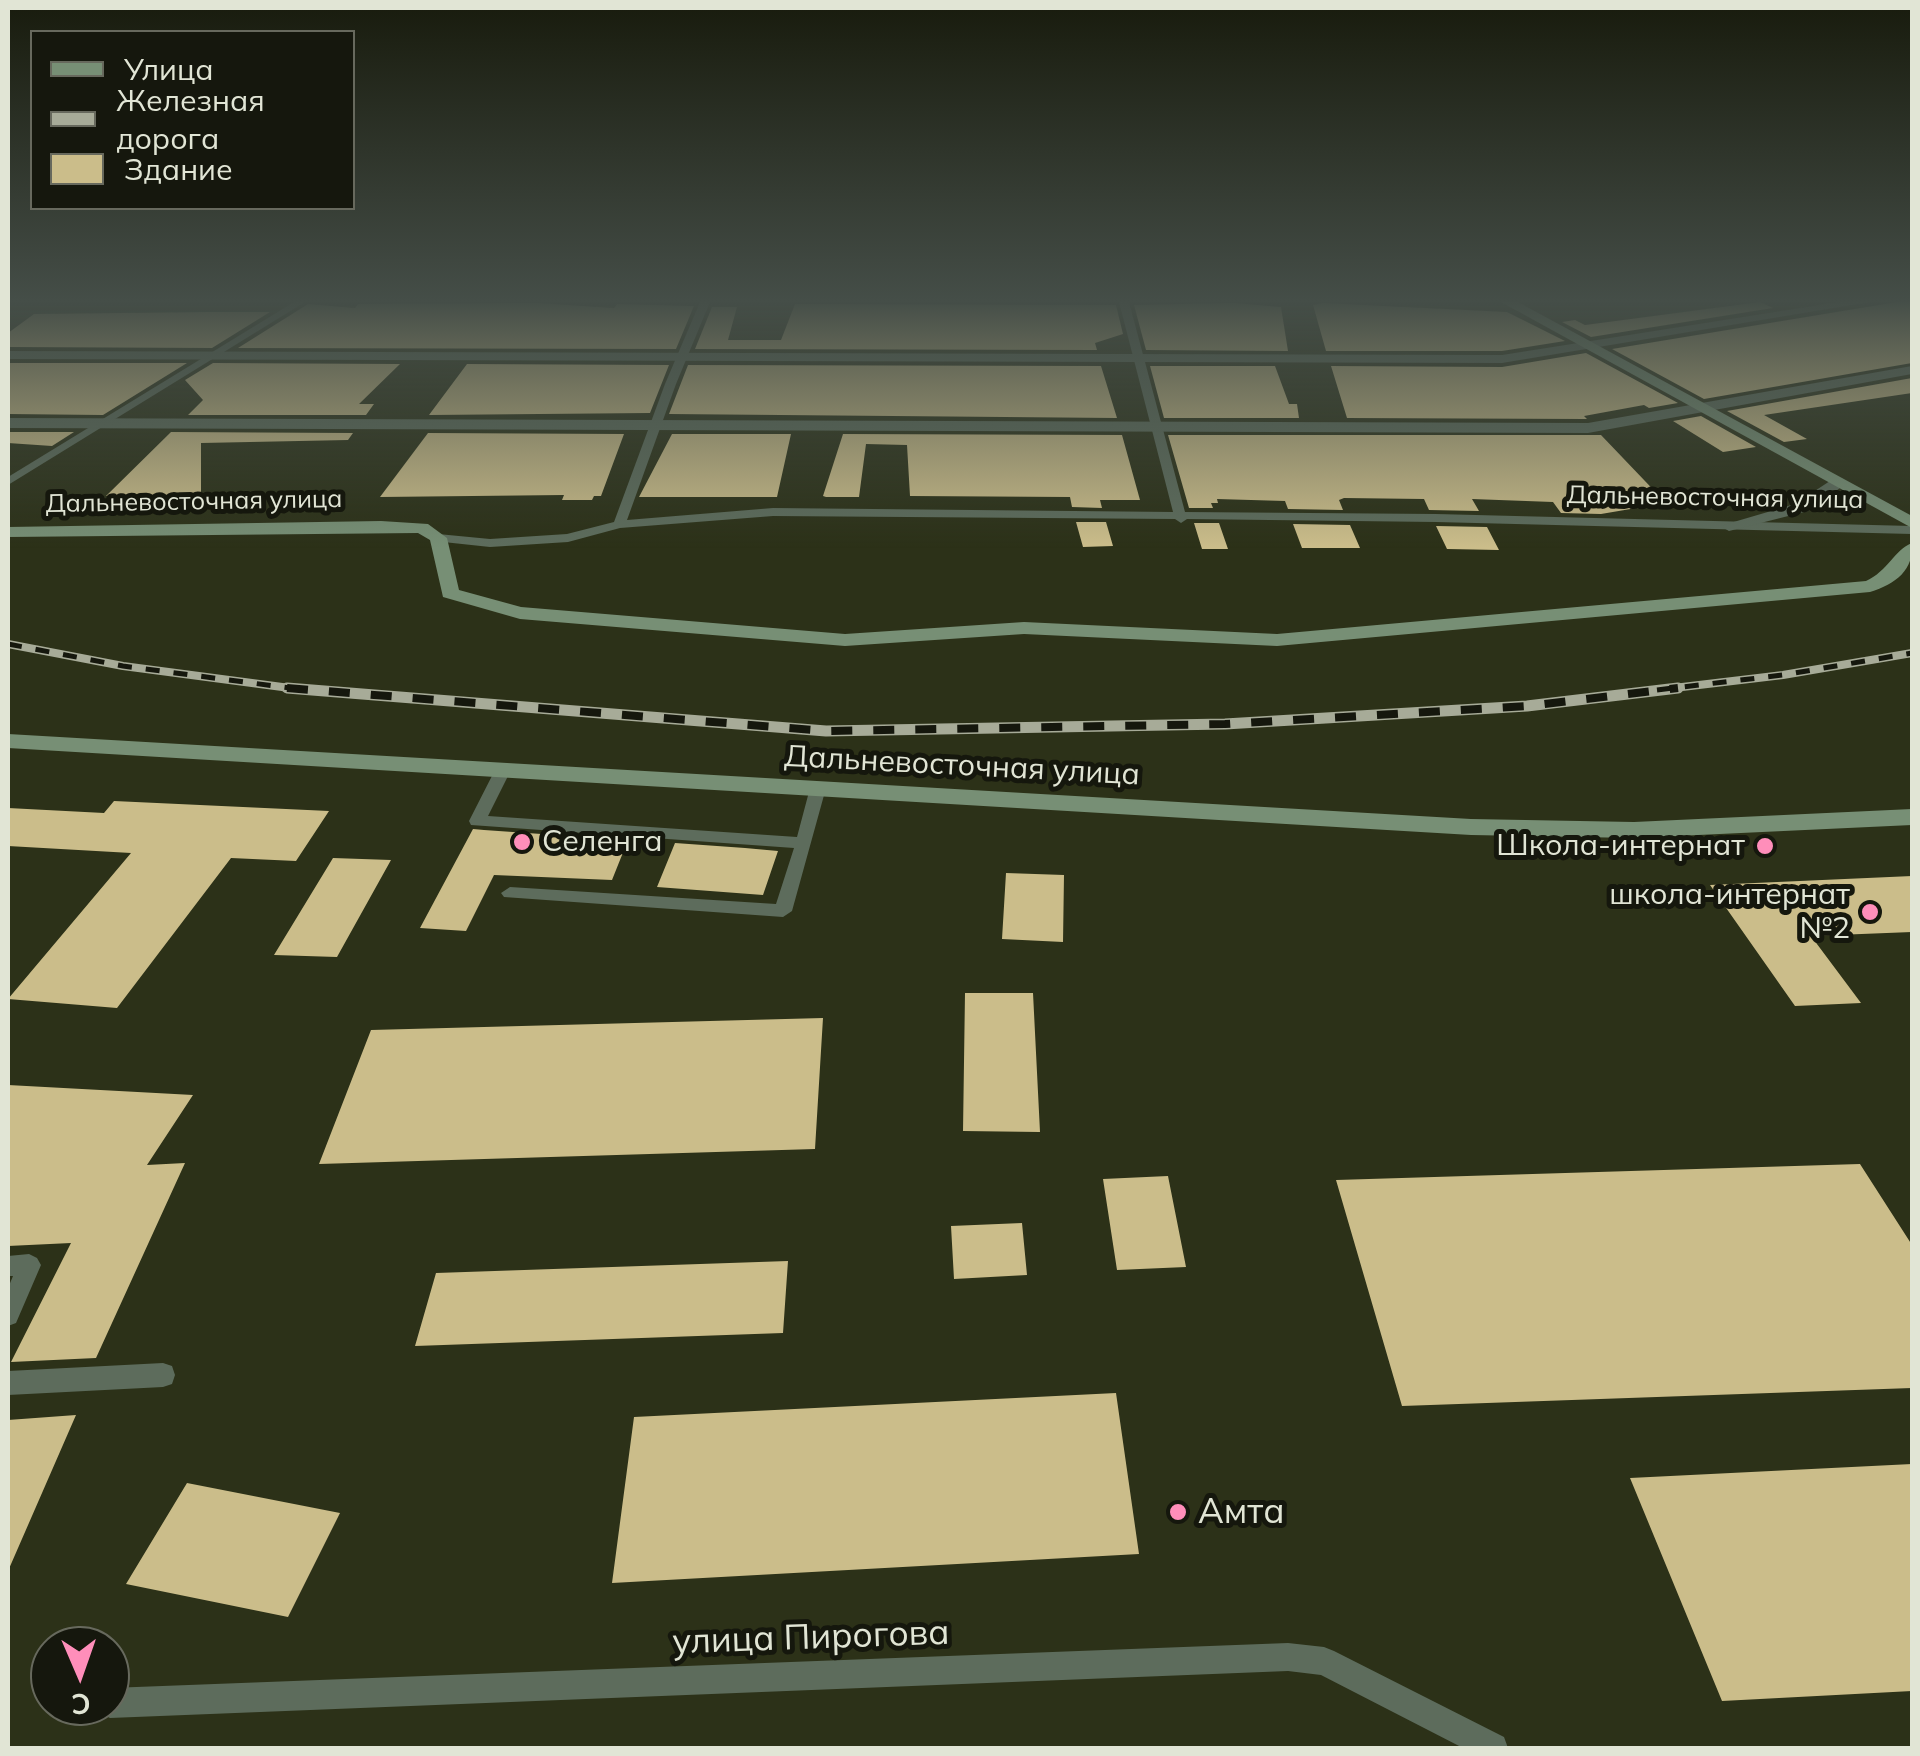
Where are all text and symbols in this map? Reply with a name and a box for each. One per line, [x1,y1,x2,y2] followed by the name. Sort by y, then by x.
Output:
[30,30,355,210] legend
[124,50,214,88] text: Улица
[116,81,265,157] text: Железная дорога
[124,150,233,188] text: Здание
[1566,480,1864,516] street label: Дальневосточная улица
[45,484,343,520] street label: Дальневосточная улица
[783,739,1141,793] street label: Дальневосточная улица
[542,824,663,860] place label: Селенга
[1496,828,1745,864] place label: Школа-интернат
[511,831,533,853] marker: Селенга
[1754,835,1776,857] marker: Школа-интернат
[1609,877,1850,948] place label: школа-интернат №2
[1859,901,1881,923] marker: школа-интернат №2
[1198,1491,1285,1533] place label: Амта
[1167,1501,1189,1523] marker: Амта
[672,1612,950,1664] street label: улица Пирогова
[30,1626,130,1726] north arrow
[71,1687,91,1722] text: С

